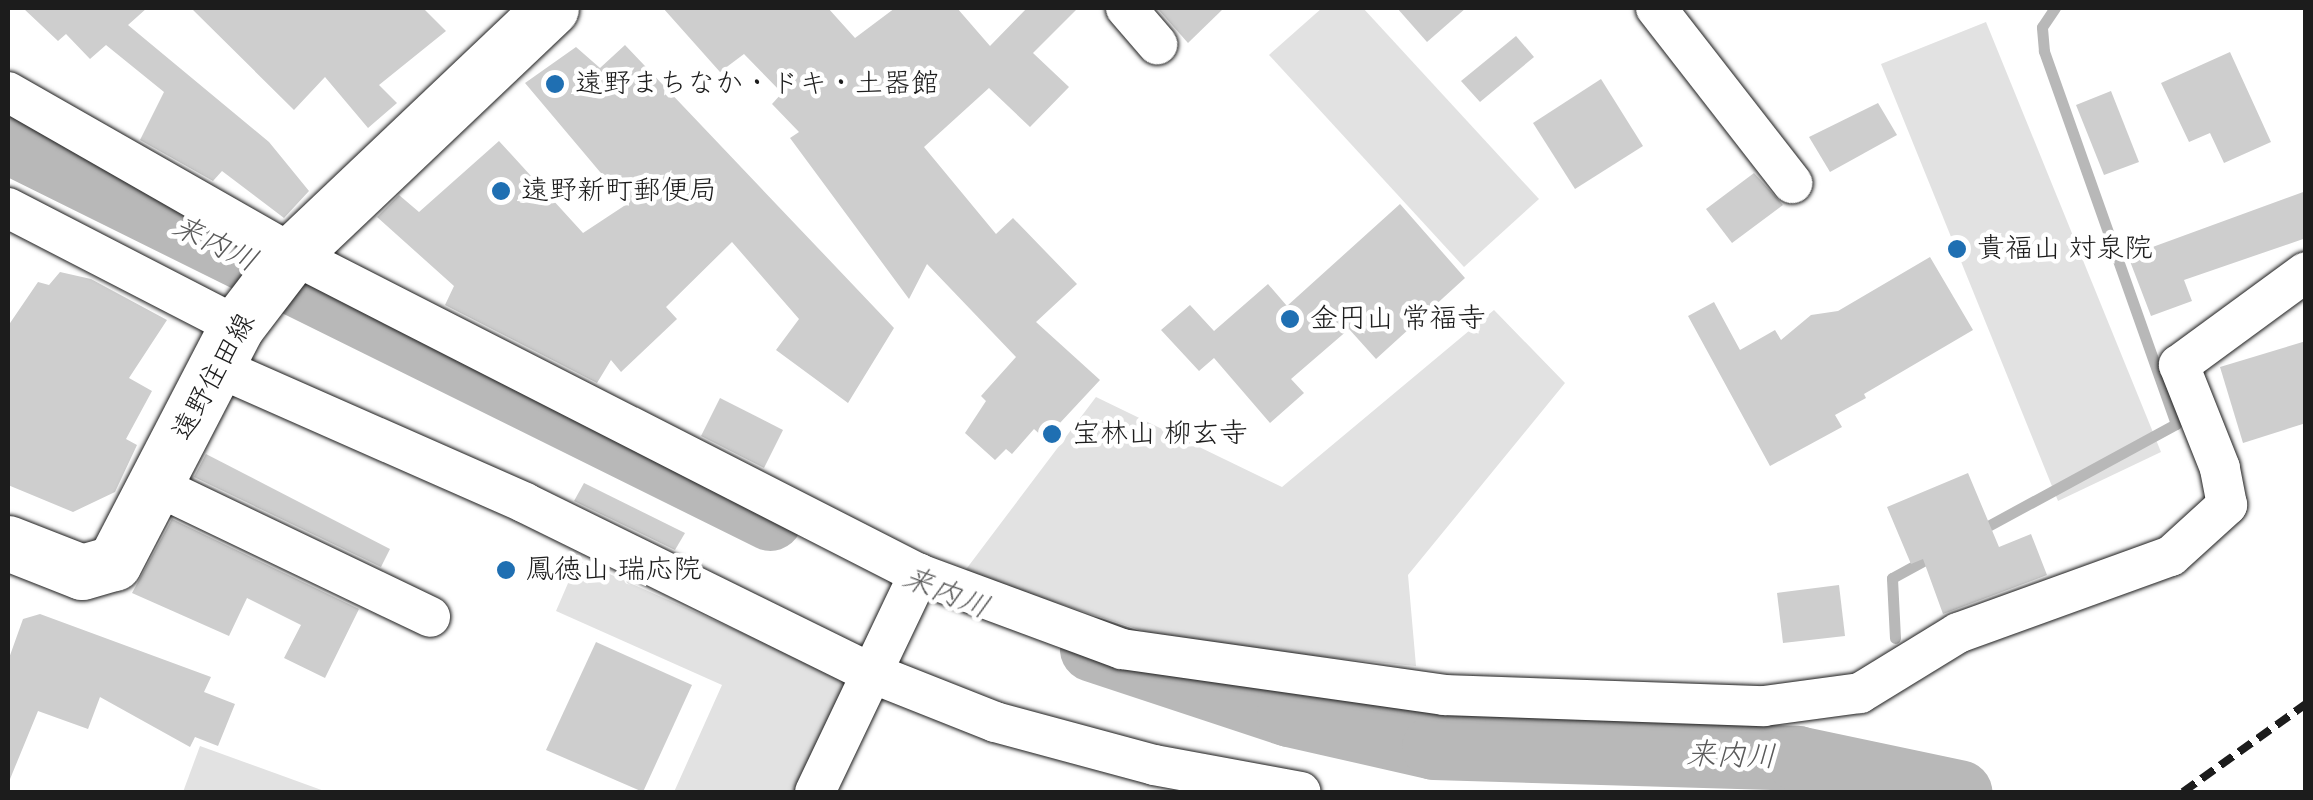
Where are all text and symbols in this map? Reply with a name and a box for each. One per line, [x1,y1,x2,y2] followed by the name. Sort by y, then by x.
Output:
[575,67,939,101] place label: 遠野まちなか・ドキ・土器館
[544,73,566,95] marker: 遠野まちなか・ドキ・土器館
[521,174,717,208] place label: 遠野新町郵便局
[490,180,512,202] marker: 遠野新町郵便局
[167,208,263,280] water label: 来内川
[1977,232,2153,266] place label: 貴福山 対泉院
[1946,238,1968,260] marker: 貴福山 対泉院
[1310,302,1486,336] place label: 金円山 常福寺
[165,308,263,446] street label: 遠野住田線
[1279,308,1301,330] marker: 金円山 常福寺
[1072,417,1248,451] place label: 宝林山 柳玄寺
[1041,423,1063,445] marker: 宝林山 柳玄寺
[526,553,702,587] place label: 鳳徳山 瑞応院
[495,559,517,581] marker: 鳳徳山 瑞応院
[898,559,994,627] water label: 来内川
[1685,736,1777,776] water label: 来内川

